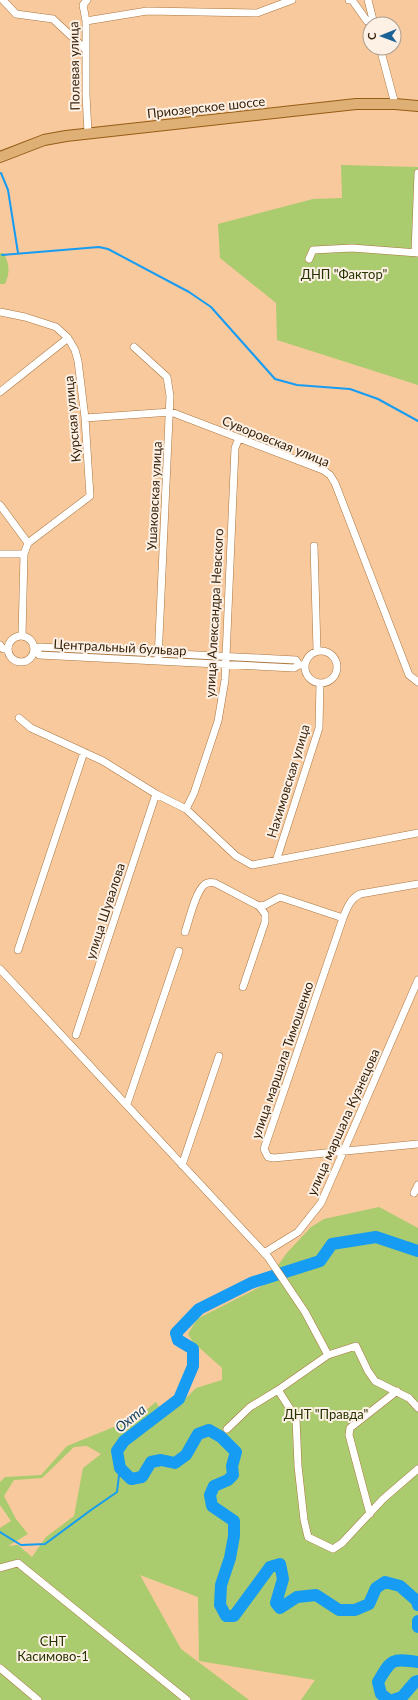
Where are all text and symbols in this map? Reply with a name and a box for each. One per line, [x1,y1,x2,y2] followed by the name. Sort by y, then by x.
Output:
[362,16,402,56] north arrow
[65,21,83,111] street label: Полевая улица
[365,32,378,40] text: С
[146,93,266,121] street label: Приозерское шоссе
[301,266,387,282] park label: ДНП "Фактор"
[60,375,84,463] street label: Курская улица
[220,412,332,470] street label: Суворовская улица
[143,441,165,551] street label: Ушаковская улица
[202,528,226,698] street label: улица Александра Невского
[53,636,187,658] street label: Центральный бульвар
[263,722,313,840] street label: Нахимовская улица
[82,861,128,961] street label: улица Шувалова
[248,979,316,1141] street label: улица маршала Тимошенко
[303,1046,383,1198] street label: улица маршала Кузнецова
[111,1400,149,1436] water label: Охта
[284,1406,368,1422] park label: ДНТ "Правда"
[17,1633,89,1664] park label: СНТ Касимово-1

